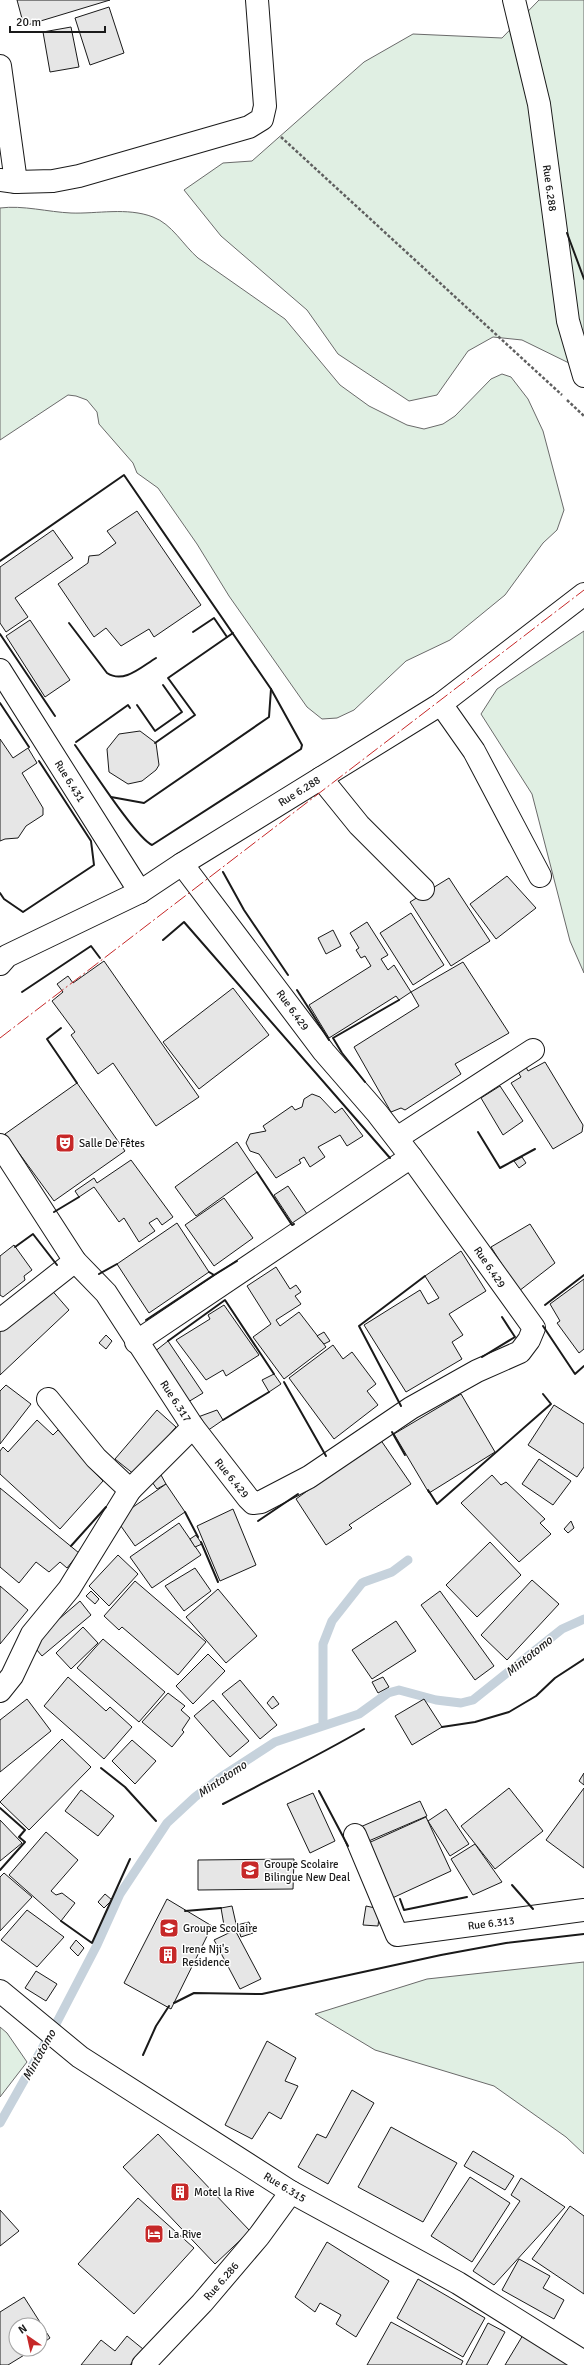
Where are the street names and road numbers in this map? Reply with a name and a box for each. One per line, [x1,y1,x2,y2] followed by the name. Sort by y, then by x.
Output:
[540,164,559,212] street label: Rue 6.288
[52,758,88,805] street label: Rue 6.431
[276,773,323,809] street label: Rue 6.288
[274,987,312,1033] street label: Rue 6.429
[471,1244,508,1290] street label: Rue 6.429
[157,1378,194,1425] street label: Rue 6.317
[212,1456,251,1501] street label: Rue 6.429
[467,1914,515,1933] street label: Rue 6.313
[261,2170,308,2205] street label: Rue 6.315
[201,2259,242,2303] street label: Rue 6.286

